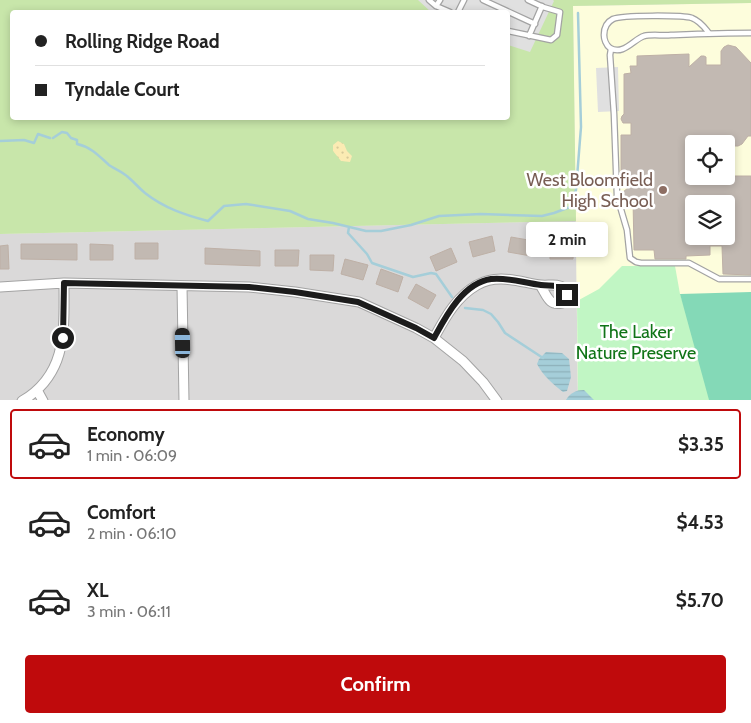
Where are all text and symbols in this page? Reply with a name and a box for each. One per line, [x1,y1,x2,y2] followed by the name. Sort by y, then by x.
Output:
[65,30,220,53] text: Rolling Ridge Road
[65,78,180,101] text: Tyndale Court
[685,135,735,245] map controls
[685,135,735,185] button: locate
[526,169,654,212] place label: West Bloomfield High School
[657,184,669,196] marker: West Bloomfield High School
[685,195,735,245] button: layers
[526,222,608,258] callout: 2 min
[548,230,586,249] text: 2 min
[556,284,578,306] route end
[576,321,696,364] park label: The Laker Nature Preserve
[52,327,74,349] route start
[175,328,190,358] car
[27,422,72,467] icon: car
[87,423,165,446] text: Economy
[678,433,724,456] text: $3.35
[87,446,177,465] text: 1 min · 06:09
[27,500,72,545] icon: car
[87,501,156,524] text: Comfort
[677,511,724,534] text: $4.53
[87,524,176,543] text: 2 min · 06:10
[27,578,72,623] icon: car
[87,579,108,602] text: XL
[676,589,724,612] text: $5.70
[87,602,171,621] text: 3 min · 06:11
[25,655,726,713] button: Confirm

